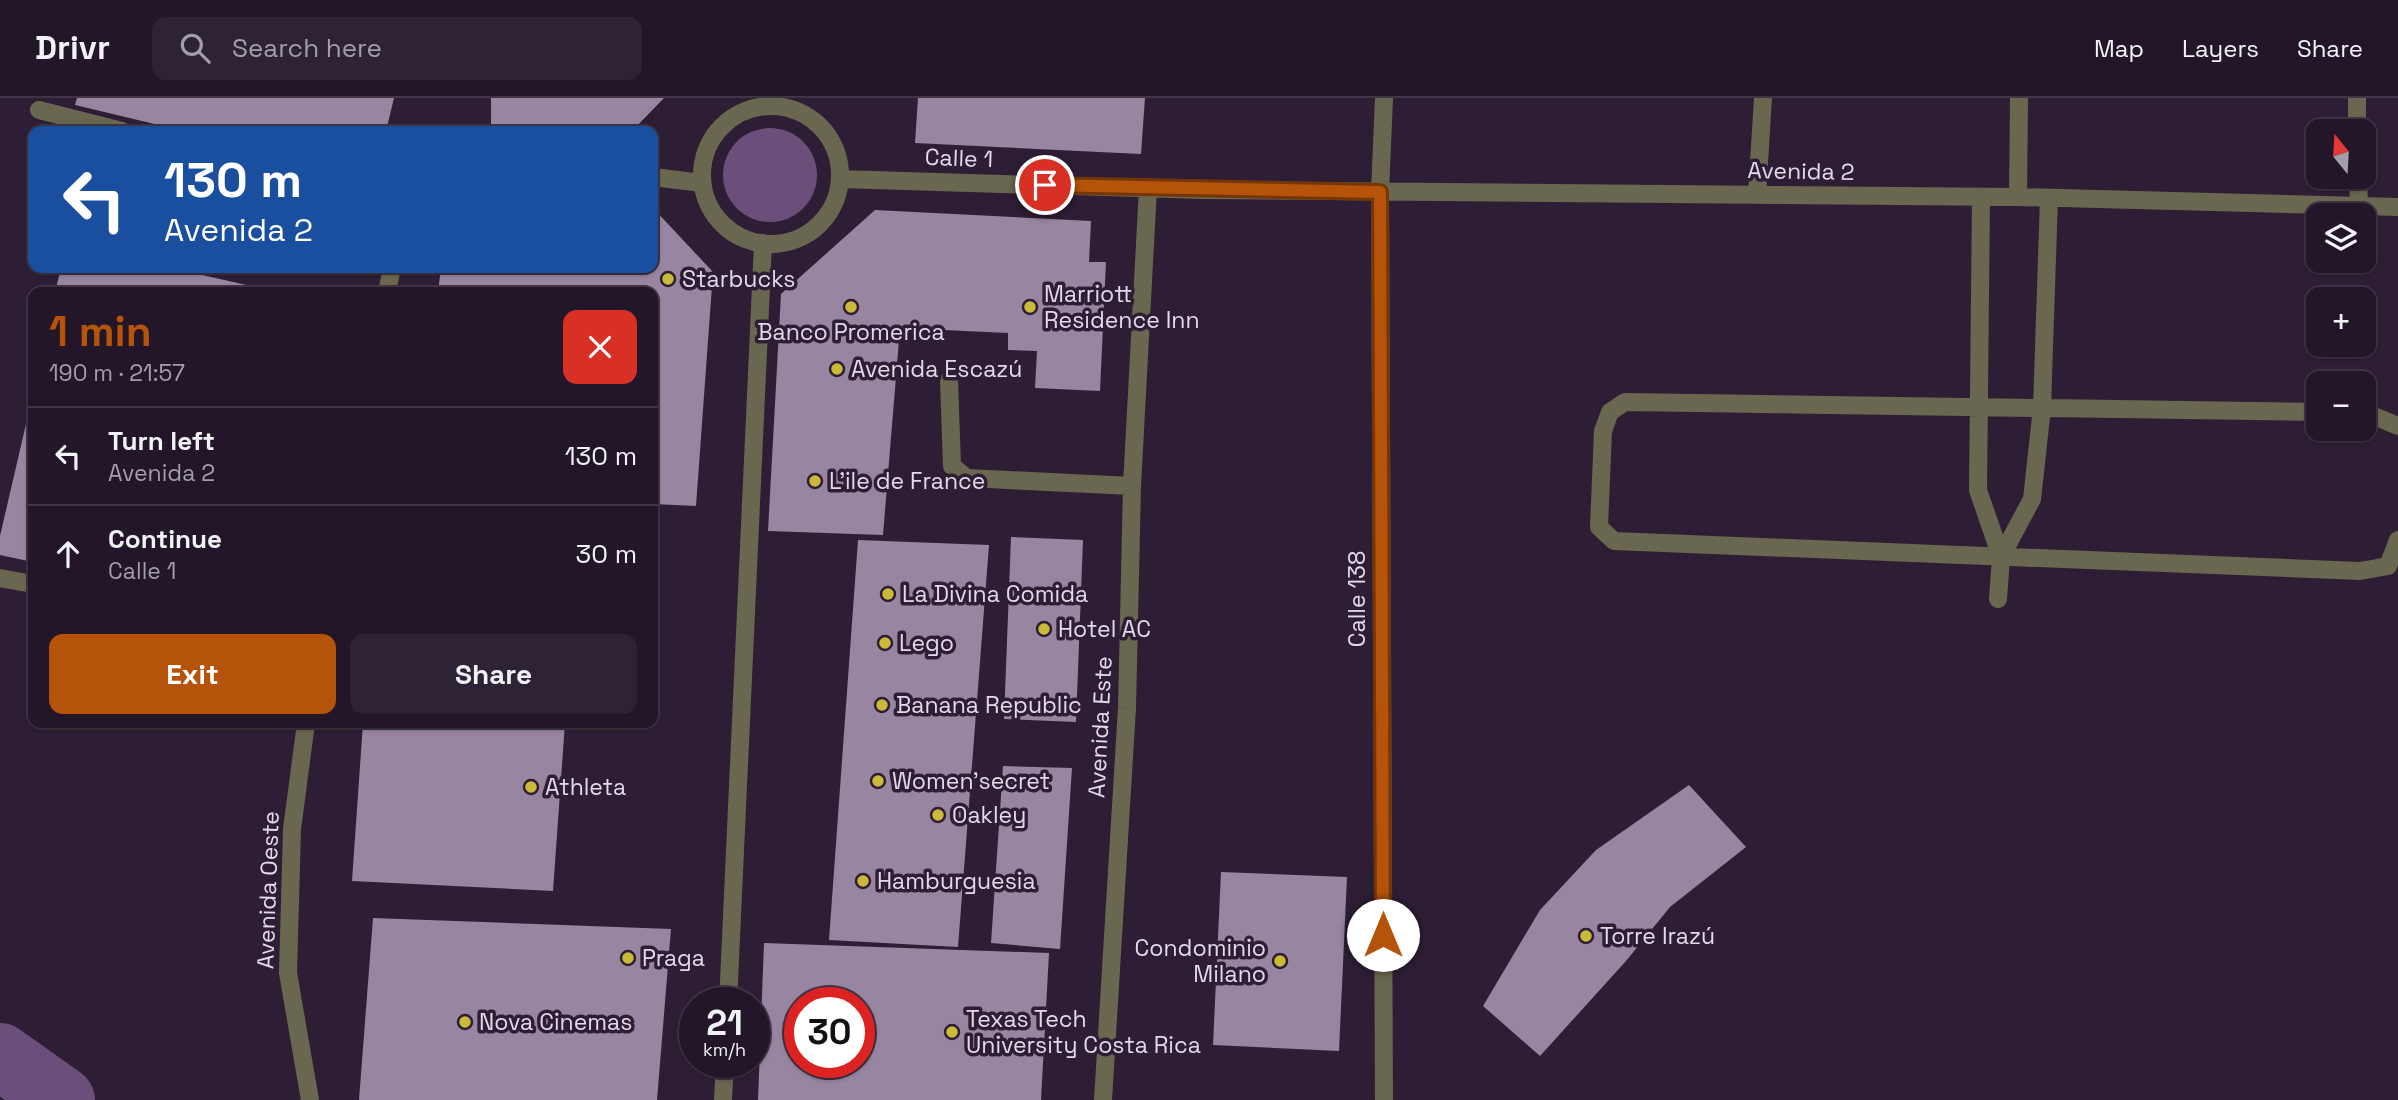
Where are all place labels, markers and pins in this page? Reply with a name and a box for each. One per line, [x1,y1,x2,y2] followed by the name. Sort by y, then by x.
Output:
[1015,155,1075,215] pin
[682,264,795,294] place label: Starbucks
[660,271,676,287] marker: Starbucks
[1044,279,1200,335] place label: Marriott Residence Inn
[843,299,859,315] marker: Banco Promerica
[1022,299,1038,315] marker: Marriott Residence Inn
[757,317,945,347] place label: Banco Promerica
[851,354,1022,384] place label: Avenida Escazú
[829,361,845,377] marker: Avenida Escazú
[829,466,985,496] place label: L'ile de France
[807,473,823,489] marker: L'ile de France
[902,579,1088,609] place label: La Divina Comida
[880,586,896,602] marker: La Divina Comida
[1058,614,1151,644] place label: Hotel AC
[1036,621,1052,637] marker: Hotel AC
[899,628,954,658] place label: Lego
[877,635,893,651] marker: Lego
[896,690,1082,720] place label: Banana Republic
[874,697,890,713] marker: Banana Republic
[892,766,1050,796] place label: Women'secret
[545,772,626,802] place label: Athleta
[870,773,886,789] marker: Women'secret
[523,779,539,795] marker: Athleta
[952,800,1026,830] place label: Oakley
[930,807,946,823] marker: Oakley
[877,866,1036,896] place label: Hamburguesia
[855,873,871,889] marker: Hamburguesia
[1600,921,1715,951] place label: Torre Irazú
[1578,928,1594,944] marker: Torre Irazú
[1135,933,1266,989] place label: Condominio Milano
[642,943,705,973] place label: Praga
[620,950,636,966] marker: Praga
[1272,953,1288,969] marker: Condominio Milano
[966,1004,1201,1060] place label: Texas Tech University Costa Rica
[479,1007,632,1037] place label: Nova Cinemas
[457,1014,473,1030] marker: Nova Cinemas
[944,1024,960,1040] marker: Texas Tech University Costa Rica

